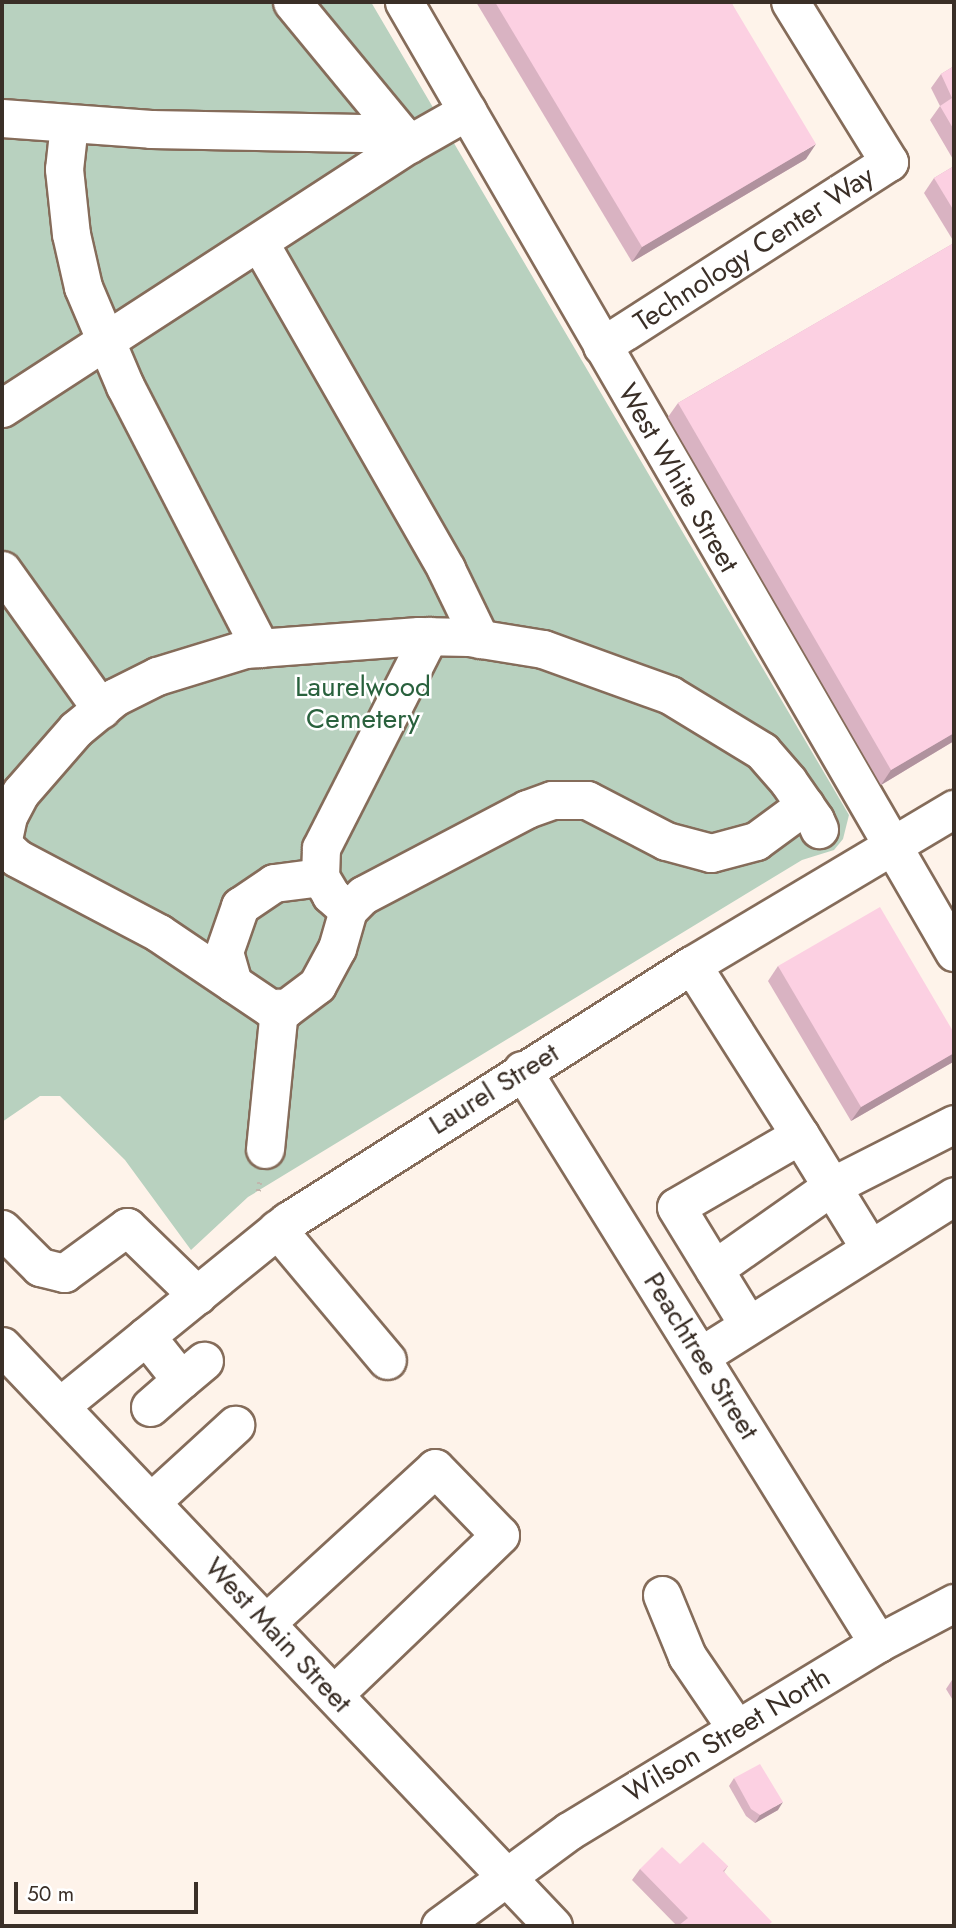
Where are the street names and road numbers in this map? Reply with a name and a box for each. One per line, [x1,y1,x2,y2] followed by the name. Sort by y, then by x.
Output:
[628,159,880,339] street label: Technology Center Way
[610,378,746,578] street label: West White Street
[423,1036,565,1142] street label: Laurel Street
[636,1266,766,1446] street label: Peachtree Street
[198,1551,358,1719] street label: West Main Street
[618,1660,836,1810] street label: Wilson Street North

